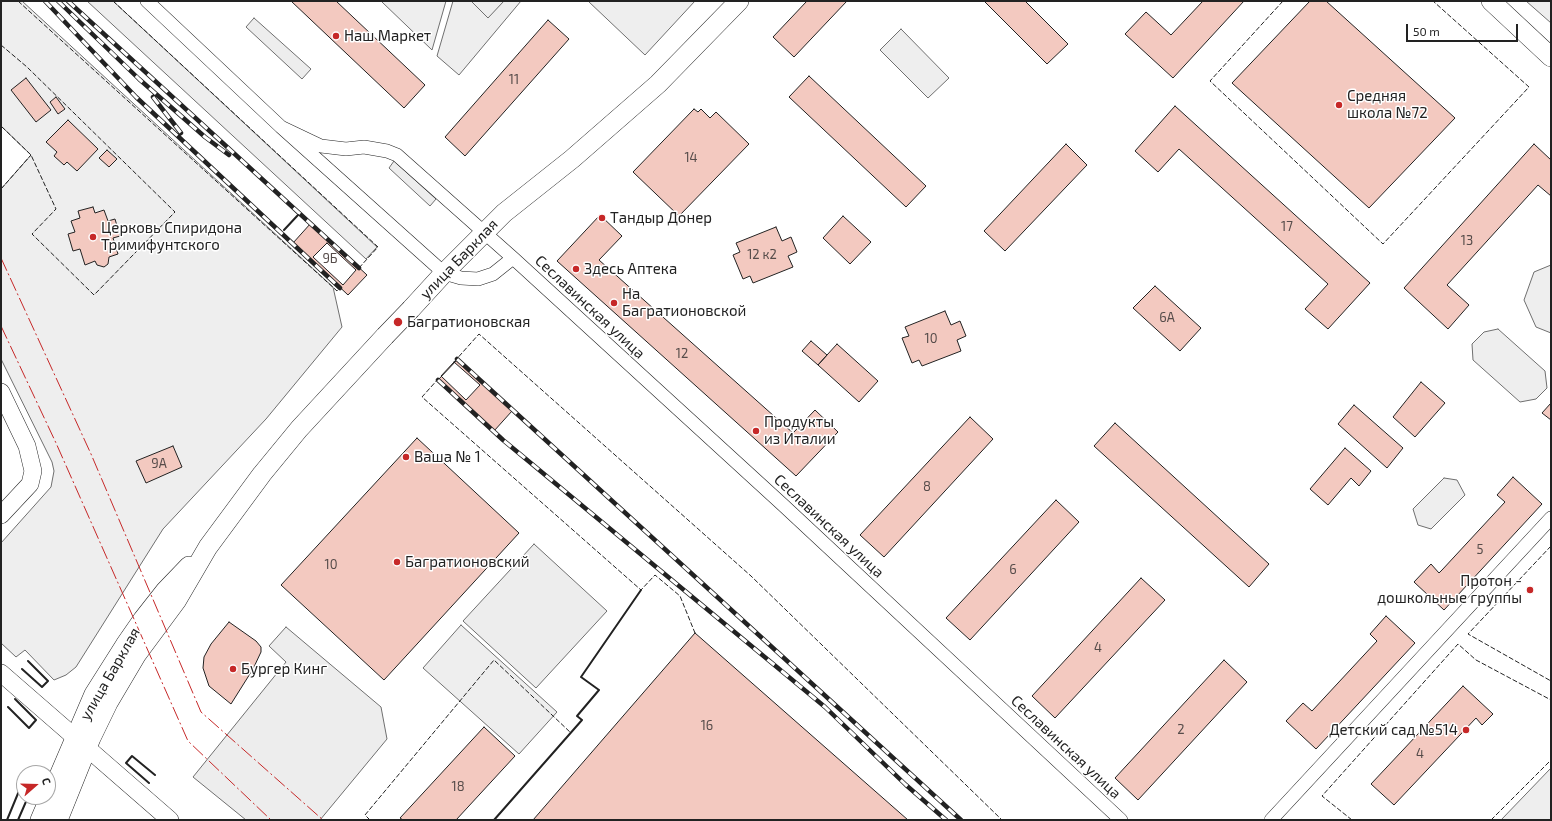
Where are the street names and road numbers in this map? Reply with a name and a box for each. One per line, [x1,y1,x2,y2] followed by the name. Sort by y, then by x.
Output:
[416,215,502,303] street label: улица Барклая
[531,251,649,363] street label: Сеславинская улица
[770,470,888,582] street label: Сеславинская улица
[76,624,144,724] street label: улица Барклая
[1007,691,1125,803] street label: Сеславинская улица

